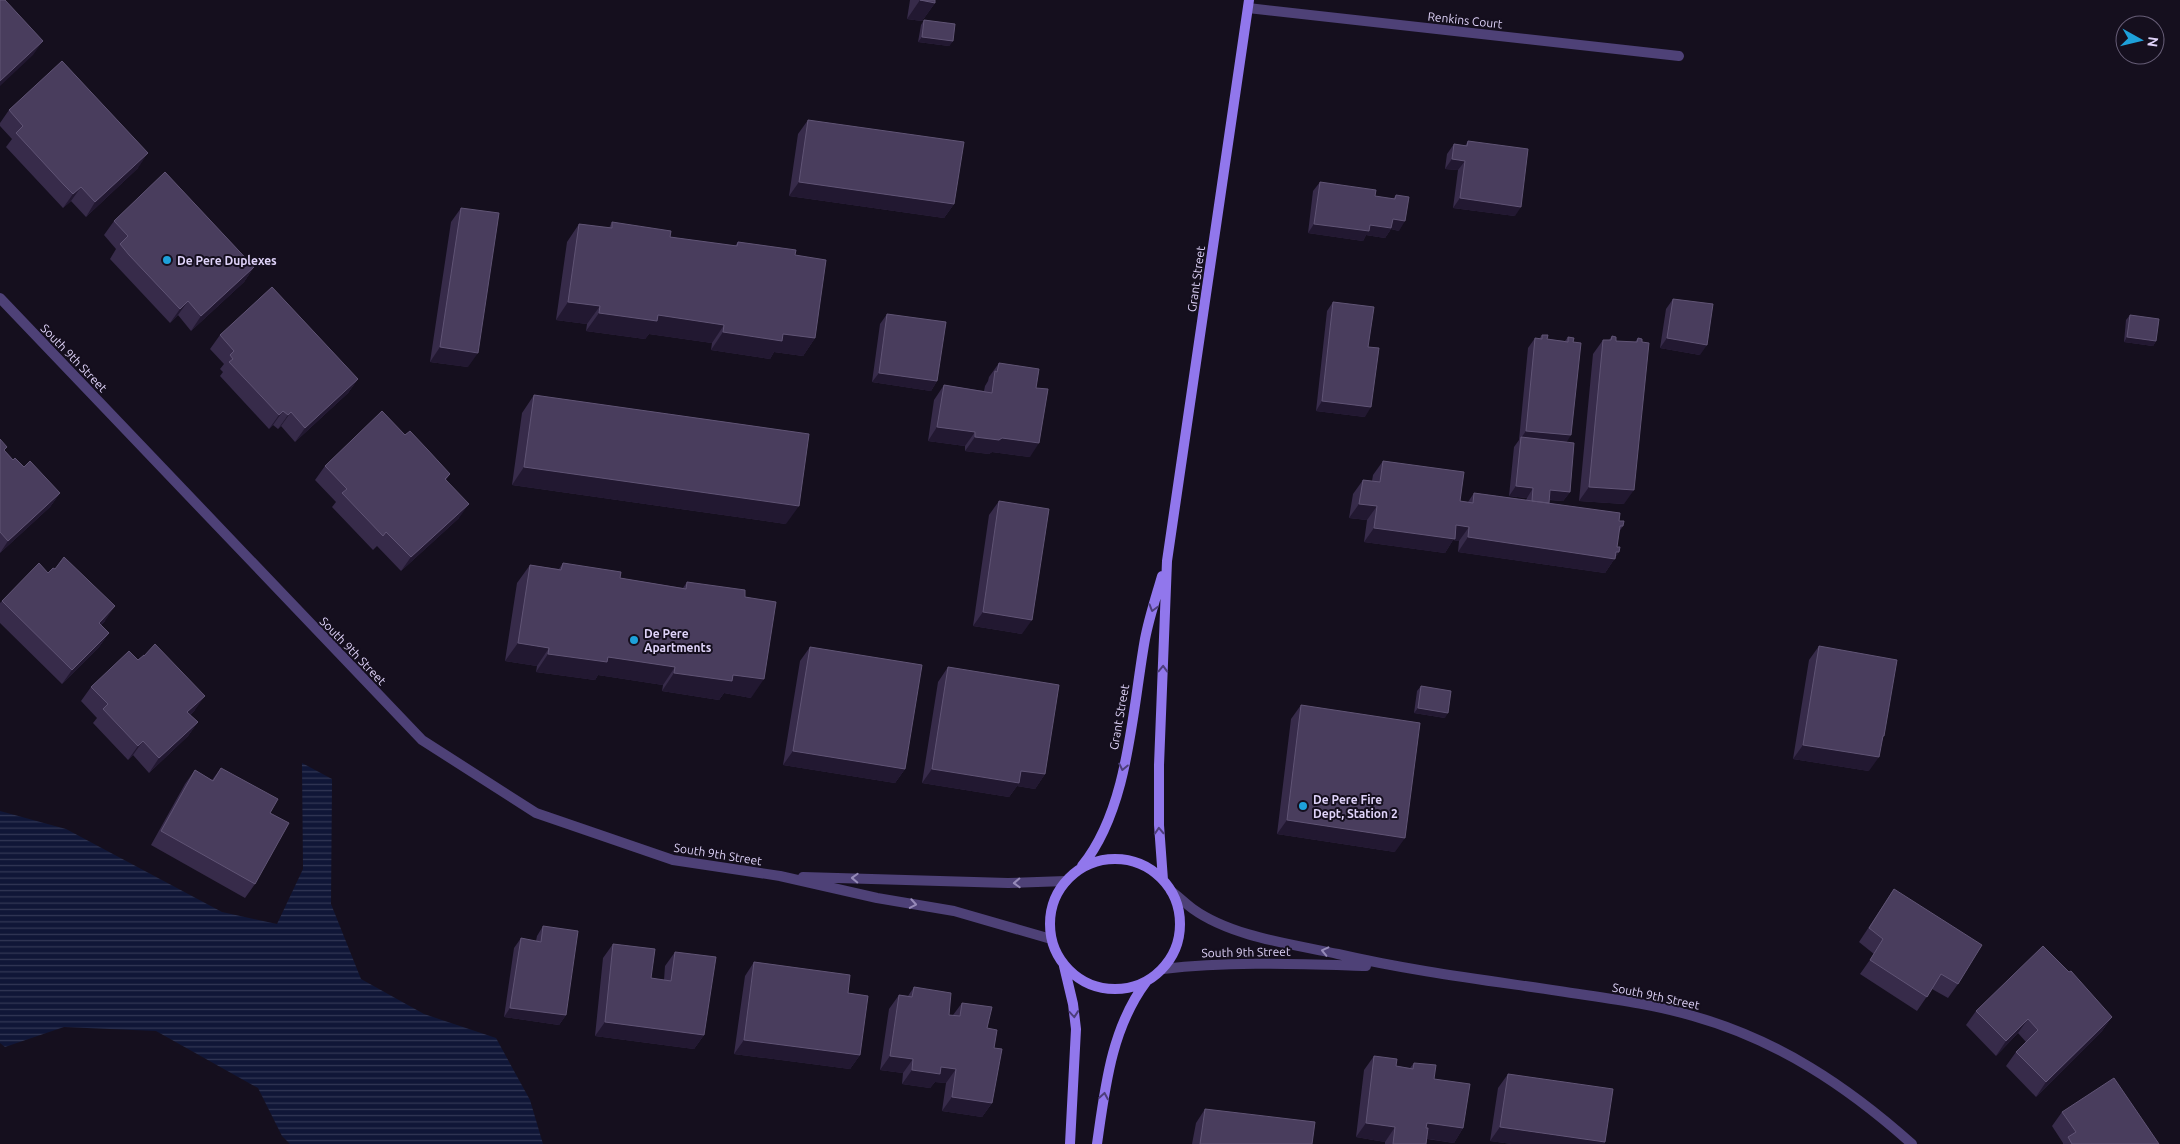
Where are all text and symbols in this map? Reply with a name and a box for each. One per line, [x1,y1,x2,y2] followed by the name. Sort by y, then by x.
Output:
[1427,10,1503,30] street label: Renkins Court
[2115,15,2165,65] north arrow
[2144,36,2162,48] text: N
[1185,245,1207,313] street label: Grant Street
[161,254,173,266] marker: De Pere Duplexes
[177,254,277,267] place label: De Pere Duplexes
[38,321,110,395] street label: South 9th Street
[1148,603,1158,611] one-way arrow
[317,614,389,688] street label: South 9th Street
[644,627,712,654] place label: De Pere Apartments
[628,634,640,646] marker: De Pere Apartments
[1157,664,1168,672] one-way arrow
[1107,683,1131,751] street label: Grant Street
[1118,763,1128,772] one-way arrow
[1313,793,1398,820] place label: De Pere Fire Dept, Station 2
[1297,800,1309,812] marker: De Pere Fire Dept, Station 2
[1154,827,1164,834] one-way arrow
[673,841,763,867] street label: South 9th Street
[850,873,858,883] one-way arrow
[1013,878,1020,888] one-way arrow
[909,898,917,908] one-way arrow
[1201,945,1291,959] street label: South 9th Street
[1320,946,1329,957] one-way arrow
[1611,980,1701,1012] street label: South 9th Street
[1069,1010,1080,1018] one-way arrow
[1098,1091,1108,1100] one-way arrow

